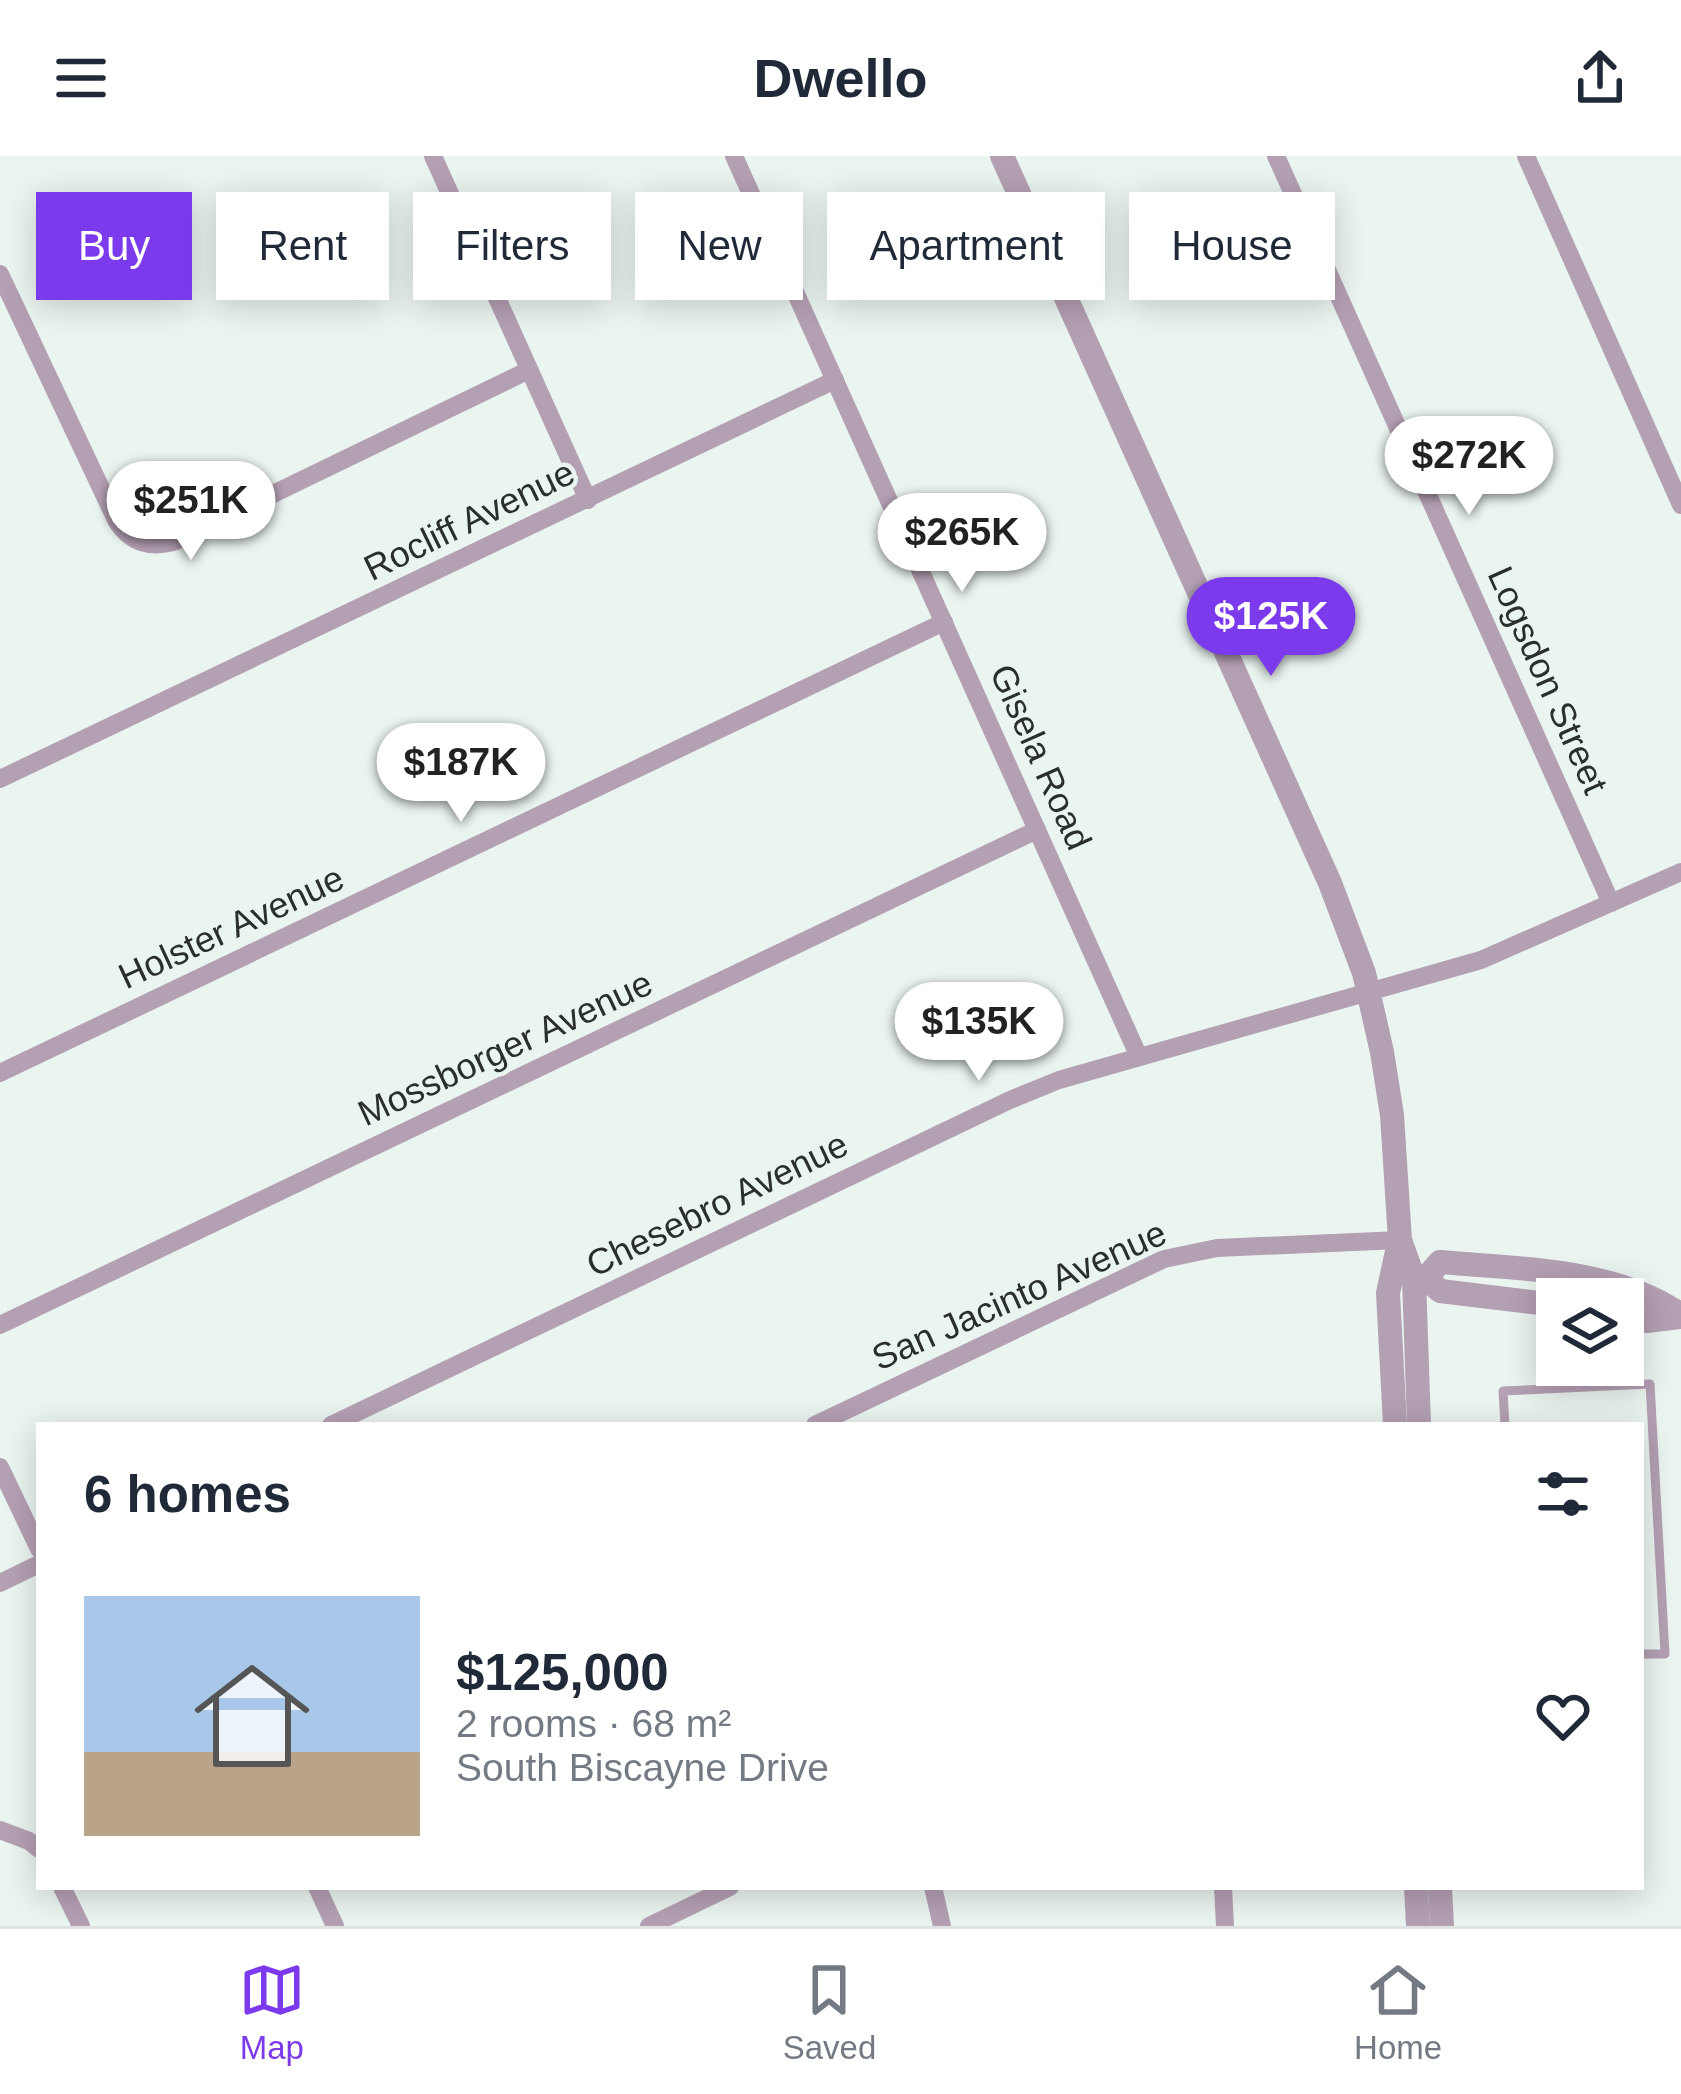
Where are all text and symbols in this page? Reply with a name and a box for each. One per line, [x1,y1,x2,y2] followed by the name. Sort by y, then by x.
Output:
[48,45,114,111] icon: menu
[1567,45,1633,111] icon: share
[753,48,928,108] text: Dwello
[36,192,192,300] chip: Buy
[216,192,389,300] chip: Rent
[413,192,611,300] chip: Filters
[635,192,803,300] chip: New
[827,192,1105,300] chip: Apartment
[1129,192,1335,300] chip: House
[1385,416,1553,518] pin: $272K
[1412,433,1526,476] text: $272K
[357,451,581,589] street label: Rocliff Avenue
[107,461,275,563] pin: $251K
[134,478,248,521] text: $251K
[878,493,1046,595] pin: $265K
[905,510,1019,553] text: $265K
[1480,560,1616,800] street label: Logsdon Street
[1187,577,1355,679] pin: $125K
[1214,594,1328,637] text: $125K
[982,658,1100,856] street label: Gisela Road
[377,723,545,825] pin: $187K
[404,740,518,783] text: $187K
[112,857,350,997] street label: Holster Avenue
[352,962,658,1134] street label: Mossborger Avenue
[895,982,1063,1084] pin: $135K
[922,999,1036,1042] text: $135K
[580,1123,854,1285] street label: Chesebro Avenue
[866,1212,1172,1378] street label: San Jacinto Avenue
[1536,1278,1644,1386] map controls
[1536,1278,1644,1386] button: layers
[1530,1461,1596,1527] icon: filters
[84,1466,291,1523] text: 6 homes
[180,1644,324,1788] icon: home
[456,1644,669,1701] text: $125,000
[1530,1683,1596,1749] icon: heart
[456,1702,731,1745] text: 2 rooms · 68 m²
[456,1746,829,1789] text: South Biscayne Drive
[239,1957,305,2067] tab: Map
[783,1957,876,2067] tab: Saved
[1354,1957,1442,2067] tab: Home

